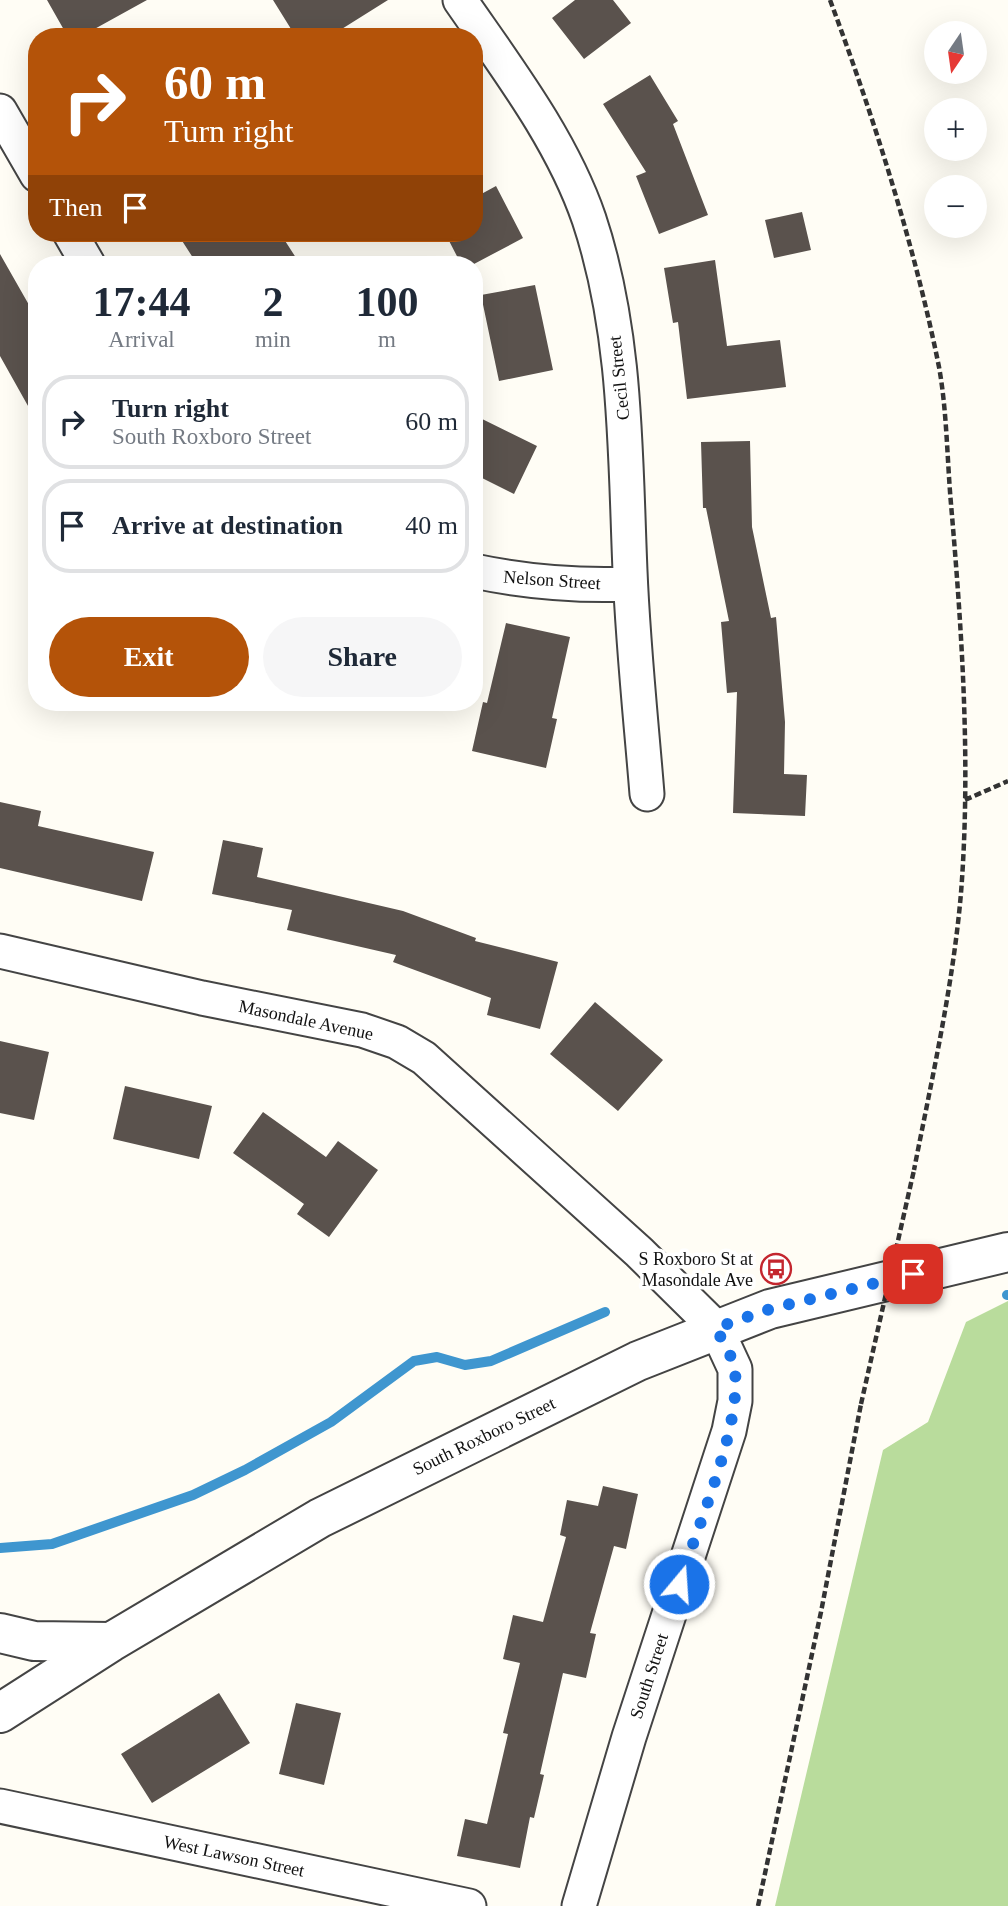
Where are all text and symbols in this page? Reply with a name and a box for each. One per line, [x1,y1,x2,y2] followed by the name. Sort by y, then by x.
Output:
[924,21,987,84] north arrow
[924,21,987,238] map controls
[164,55,266,110] text: 60 m
[49,56,140,147] icon: right
[924,98,987,161] button: +
[164,113,294,149] text: Turn right
[924,175,987,238] button: −
[116,189,154,227] icon: arrive
[49,193,102,222] text: Then
[93,279,191,325] text: 17:44
[262,279,283,325] text: 2
[355,279,418,325] text: 100
[108,327,175,352] text: Arrival
[255,327,291,352] text: min
[378,327,396,352] text: m
[605,335,633,421] street label: Cecil Street
[112,394,229,423] text: Turn right
[53,403,91,441] icon: right
[405,407,458,436] text: 60 m
[112,424,311,449] text: South Roxboro Street
[53,507,91,545] icon: arrive
[112,511,343,540] text: Arrive at destination
[405,511,458,540] text: 40 m
[503,567,601,593] street label: Nelson Street
[49,617,249,697] button: Exit
[263,617,462,697] button: Share
[237,996,375,1044] street label: Masondale Avenue
[883,1244,943,1304] pin
[638,1249,753,1290] place label: S Roxboro St at Masondale Ave
[759,1252,793,1286] bus stop icon: S Roxboro St at Masondale Ave
[894,1255,932,1293] icon: arrive
[410,1393,558,1479] street label: South Roxboro Street
[642,1547,716,1621] position arrow
[626,1631,672,1721] street label: South Street
[162,1831,306,1881] street label: West Lawson Street

